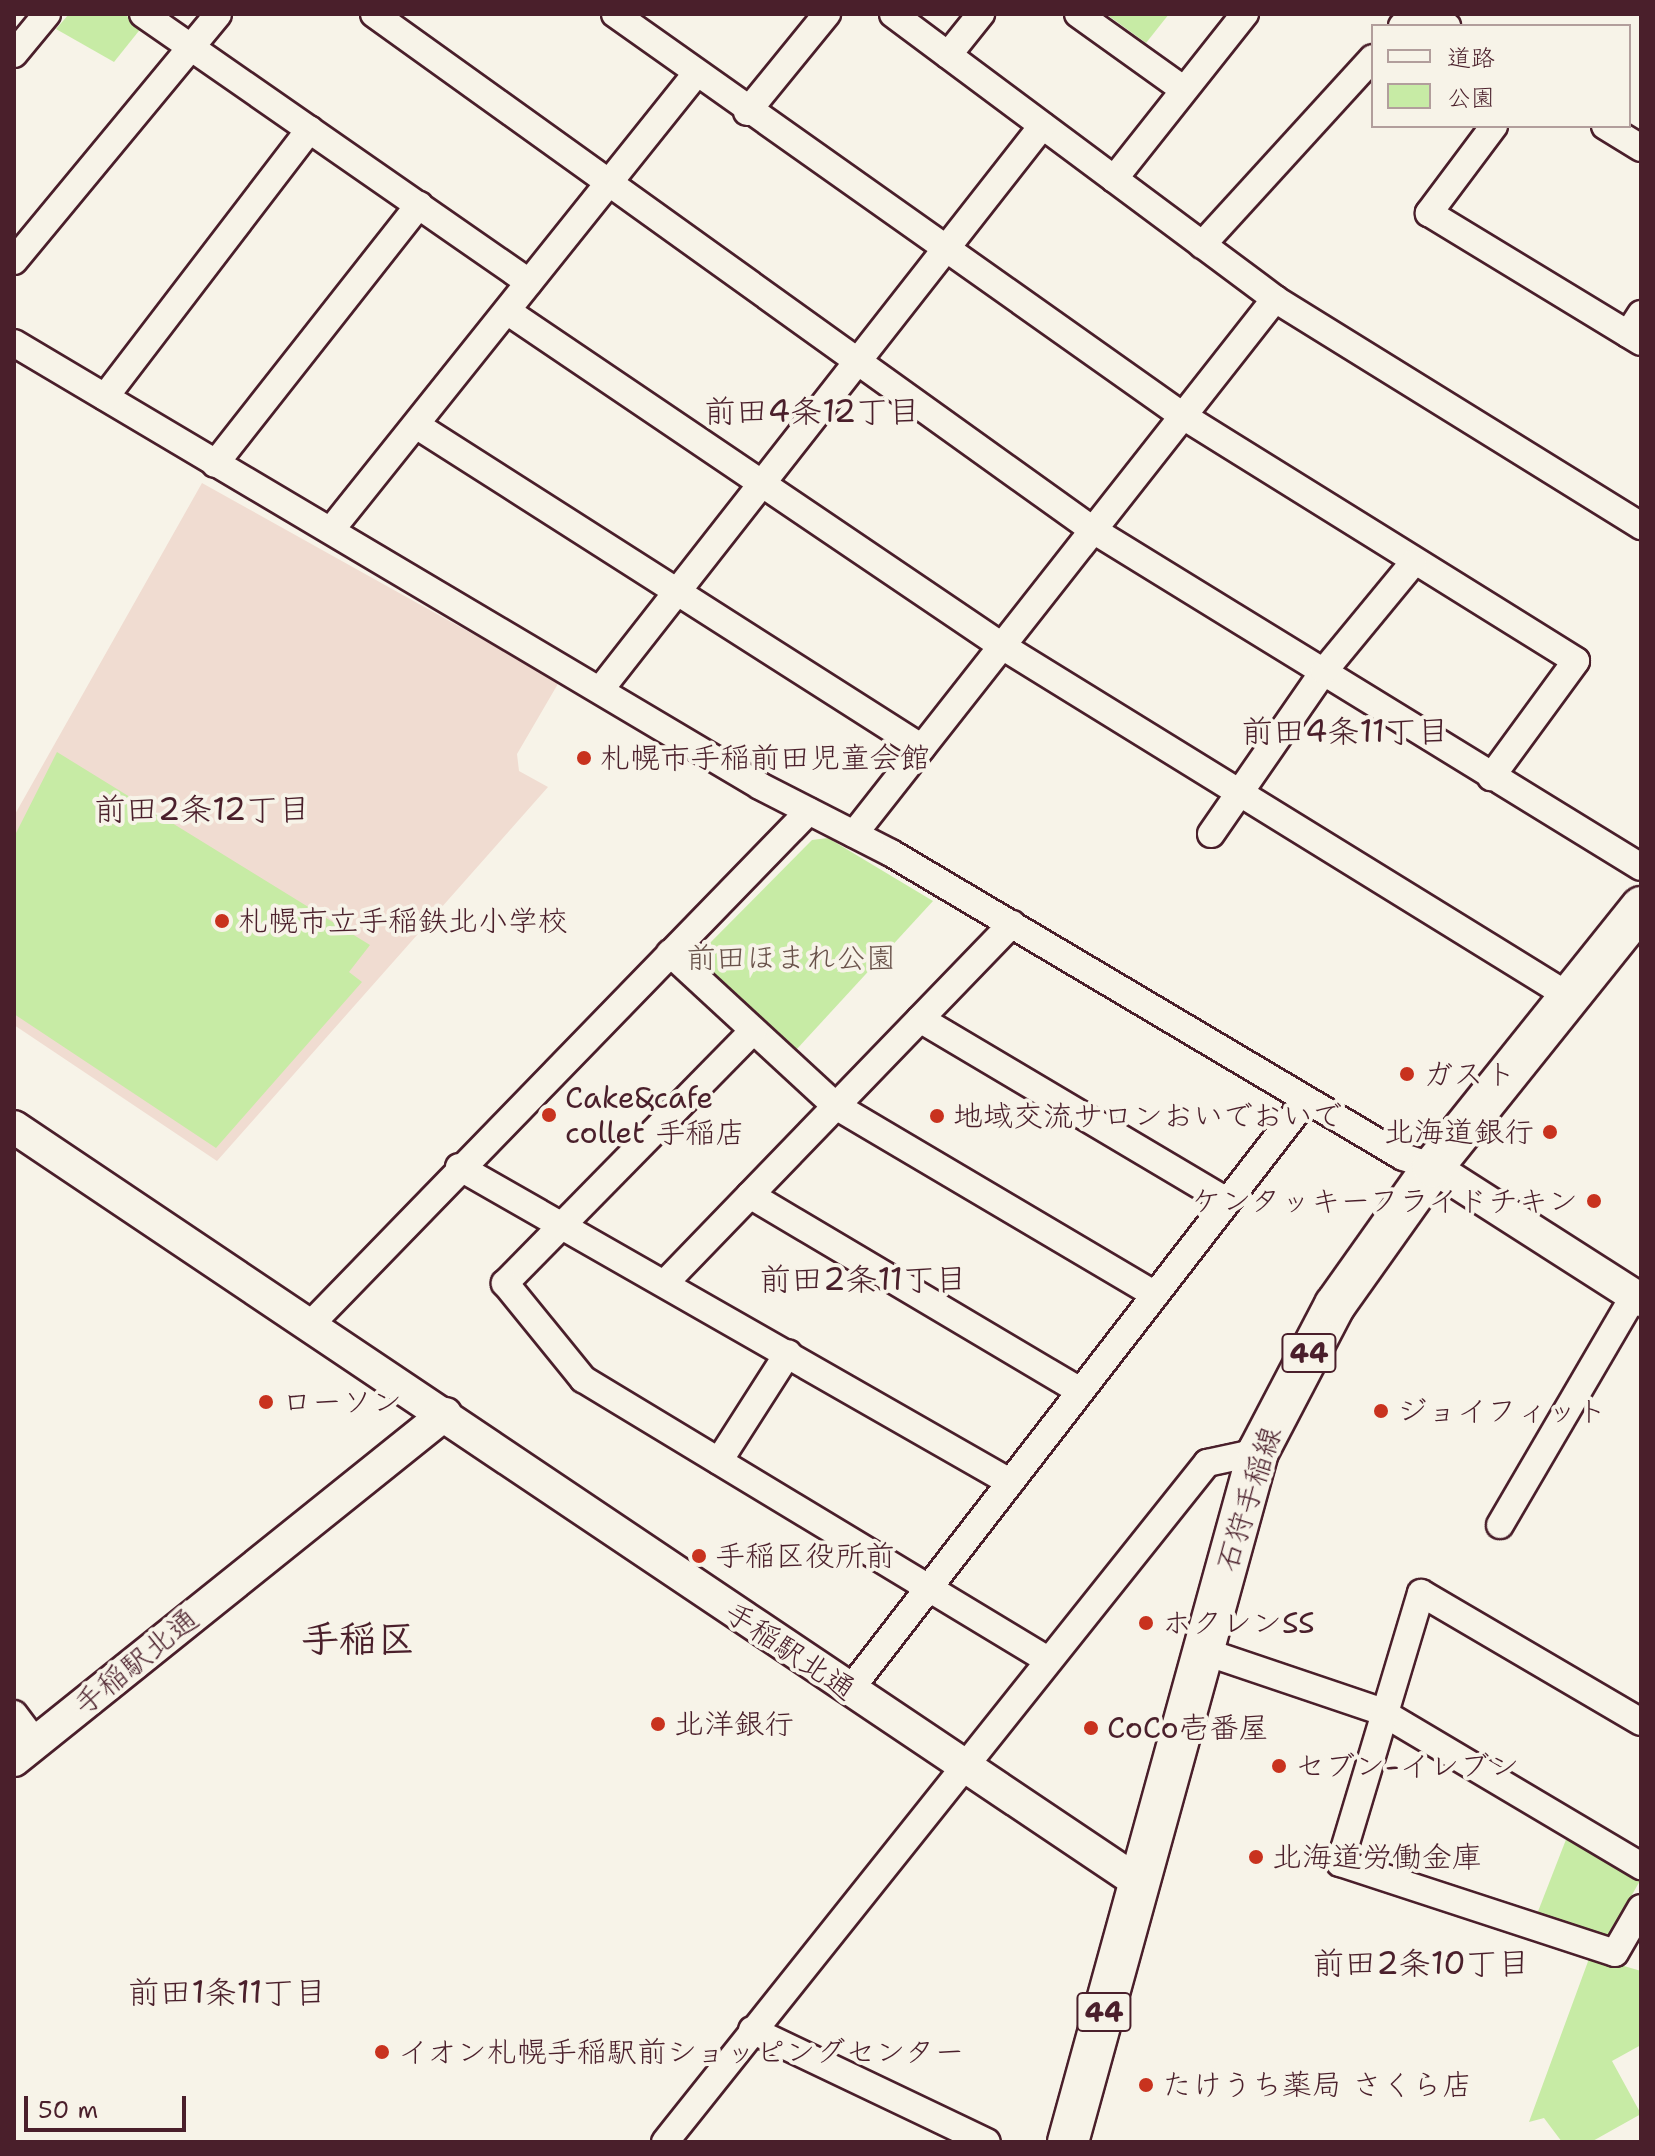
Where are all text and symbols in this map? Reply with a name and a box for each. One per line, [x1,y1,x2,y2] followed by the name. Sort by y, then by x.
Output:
[1371,24,1631,128] legend
[1447,42,1495,74] text: 道路
[1447,82,1495,114] text: 公園
[704,392,920,430] district label: 前田4条12丁目
[1241,712,1449,750] district label: 前田4条11丁目
[600,740,930,776] place label: 札幌市手稲前田児童会館
[575,749,593,767] marker: 札幌市手稲前田児童会館
[94,790,310,828] district label: 前田2条12丁目
[238,903,568,939] place label: 札幌市立手稲鉄北小学校
[213,912,231,930] marker: 札幌市立手稲鉄北小学校
[686,940,896,976] park label: 前田ほまれ公園
[1423,1056,1513,1092] place label: ガスト
[1398,1065,1416,1083] marker: ガスト
[565,1080,745,1150] place label: Cake&cafe collet 手稲店
[953,1098,1343,1134] place label: 地域交流サロンおいでおいで
[540,1106,558,1124] marker: Cake&cafe collet 手稲店
[928,1107,946,1125] marker: 地域交流サロンおいでおいで
[1384,1114,1534,1150] place label: 北海道銀行
[1541,1123,1559,1141] marker: 北海道銀行
[1188,1183,1578,1219] place label: ケンタッキーフライドチキン
[1585,1192,1603,1210] marker: ケンタッキーフライドチキン
[759,1260,967,1298] district label: 前田2条11丁目
[1281,1329,1337,1377] road number: 44
[282,1384,402,1420] place label: ローソン
[257,1393,275,1411] marker: ローソン
[1397,1393,1607,1429] place label: ジョイフィット
[1372,1402,1390,1420] marker: ジョイフィット
[1209,1422,1289,1576] street label: 石狩手稲線
[715,1538,895,1574] place label: 手稲区役所前
[690,1547,708,1565] marker: 手稲区役所前
[718,1594,862,1708] street label: 手稲駅北通
[66,1601,206,1723] street label: 手稲駅北通
[1162,1605,1315,1641] place label: ホクレンSS
[1137,1614,1155,1632] marker: ホクレンSS
[301,1616,415,1662] district label: 手稲区
[674,1706,794,1742] place label: 北洋銀行
[1107,1710,1269,1746] place label: CoCo壱番屋
[649,1715,667,1733] marker: 北洋銀行
[1082,1719,1100,1737] marker: CoCo壱番屋
[1295,1748,1519,1784] place label: セブン-イレブン
[1270,1757,1288,1775] marker: セブン-イレブン
[1272,1839,1482,1875] place label: 北海道労働金庫
[1247,1848,1265,1866] marker: 北海道労働金庫
[1312,1944,1530,1982] district label: 前田2条10丁目
[128,1973,326,2011] district label: 前田1条11丁目
[1076,1988,1132,2036] road number: 44
[398,2034,968,2070] place label: イオン札幌手稲駅前ショッピングセンター
[373,2043,391,2061] marker: イオン札幌手稲駅前ショッピングセンター
[1162,2067,1472,2103] place label: たけうち薬局 さくら店
[1137,2076,1155,2094] marker: たけうち薬局 さくら店
[28,2080,190,2130] scale bar
[38,2094,98,2126] text: 50 m

